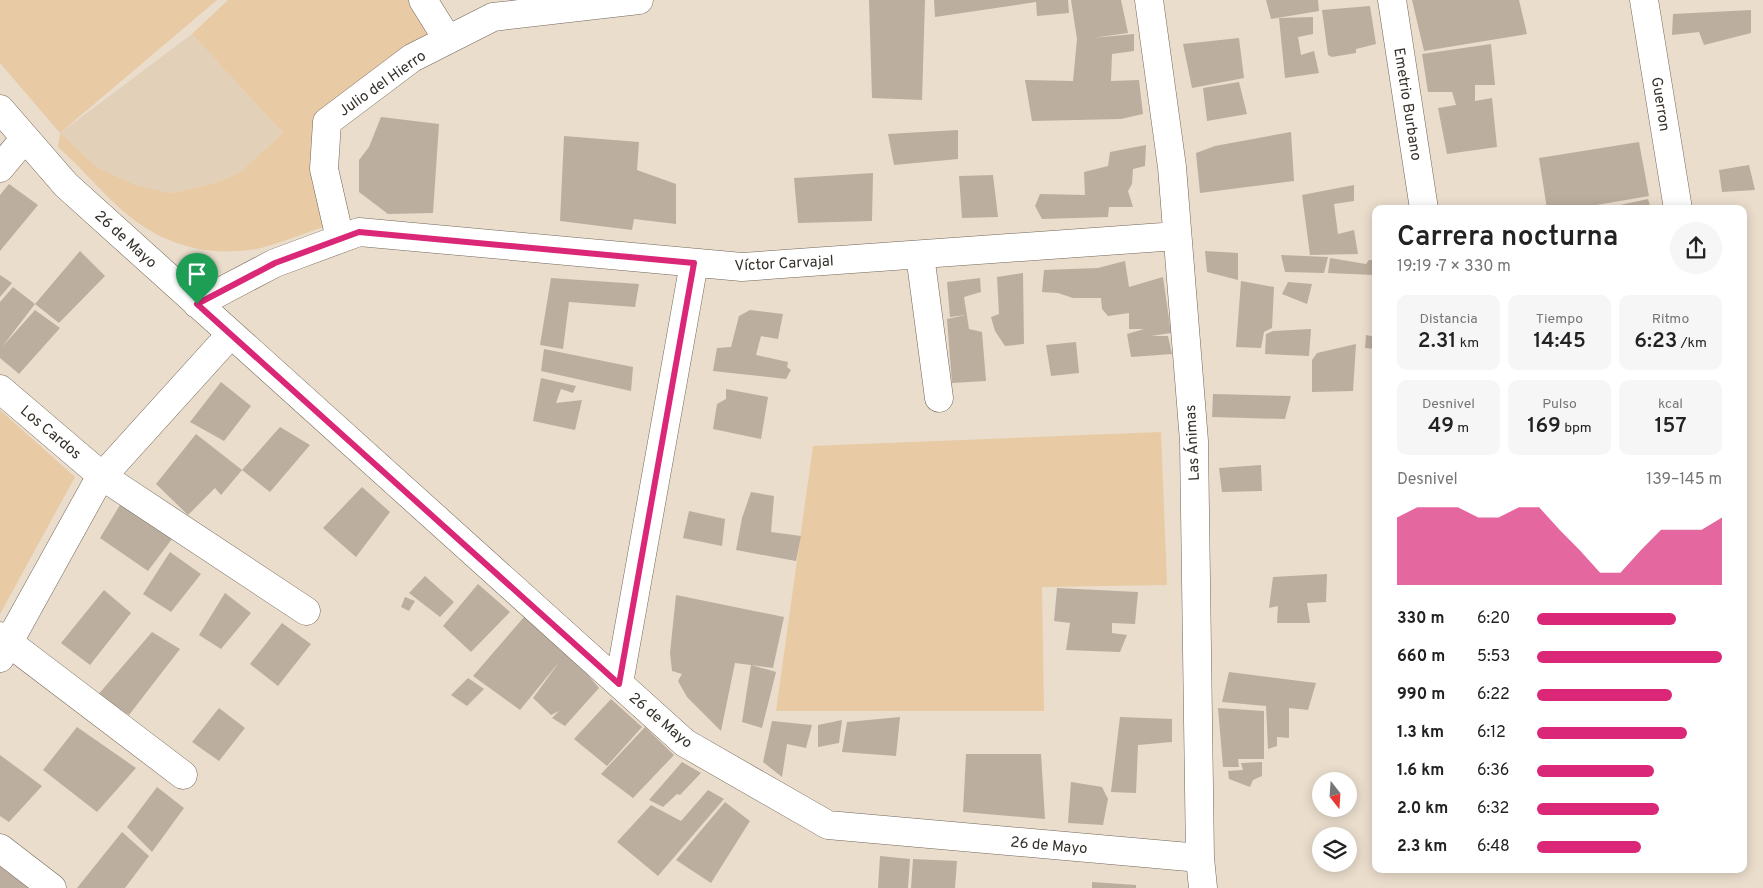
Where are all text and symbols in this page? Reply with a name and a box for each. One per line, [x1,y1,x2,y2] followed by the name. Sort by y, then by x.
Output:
[1388,46,1425,162] street label: Emetrio Burbano
[335,47,430,121] street label: Julio del Hierro
[1646,76,1673,133] street label: Guerron
[90,207,160,273] street label: 26 de Mayo
[1397,220,1618,256] text: Carrera nocturna
[1670,222,1722,274] button: share
[734,252,834,277] street label: Víctor Carvajal
[176,253,218,304] pin
[1397,257,1511,277] text: 19:19 · 7 × 330 m
[183,260,211,288] icon: arrive
[1419,311,1478,328] text: Distancia
[1536,311,1583,328] text: Tiempo
[1652,311,1689,328] text: Ritmo
[1418,328,1456,355] text: 2.31
[1533,328,1586,355] text: 14:45
[1634,328,1677,355] text: 6:23
[1456,335,1479,352] text: km
[1677,335,1707,352] text: /km
[1422,396,1475,413] text: Desnivel
[1542,396,1577,413] text: Pulso
[1658,396,1683,413] text: kcal
[16,402,85,464] street label: Los Cardos
[1181,404,1205,482] street label: Las Ánimas
[1428,413,1454,440] text: 49
[1527,413,1561,440] text: 169
[1654,413,1687,440] text: 157
[1454,420,1469,437] text: m
[1561,420,1592,437] text: bpm
[1397,470,1458,490] text: Desnivel
[1646,470,1722,490] text: 139–145 m
[1397,609,1444,629] text: 330 m
[1477,609,1510,629] text: 6:20
[1397,647,1445,667] text: 660 m
[1477,647,1510,667] text: 5:53
[1397,685,1445,705] text: 990 m
[1477,685,1510,705] text: 6:22
[624,689,696,753] street label: 26 de Mayo
[1397,723,1444,743] text: 1.3 km
[1477,723,1506,743] text: 6:12
[1397,761,1444,781] text: 1.6 km
[1477,761,1509,781] text: 6:36
[1312,772,1358,818] north arrow
[1312,772,1357,872] map controls
[1397,799,1448,819] text: 2.0 km
[1477,799,1509,819] text: 6:32
[1312,827,1357,872] button: layers
[1009,834,1088,859] street label: 26 de Mayo
[1397,837,1447,857] text: 2.3 km
[1477,837,1510,857] text: 6:48

